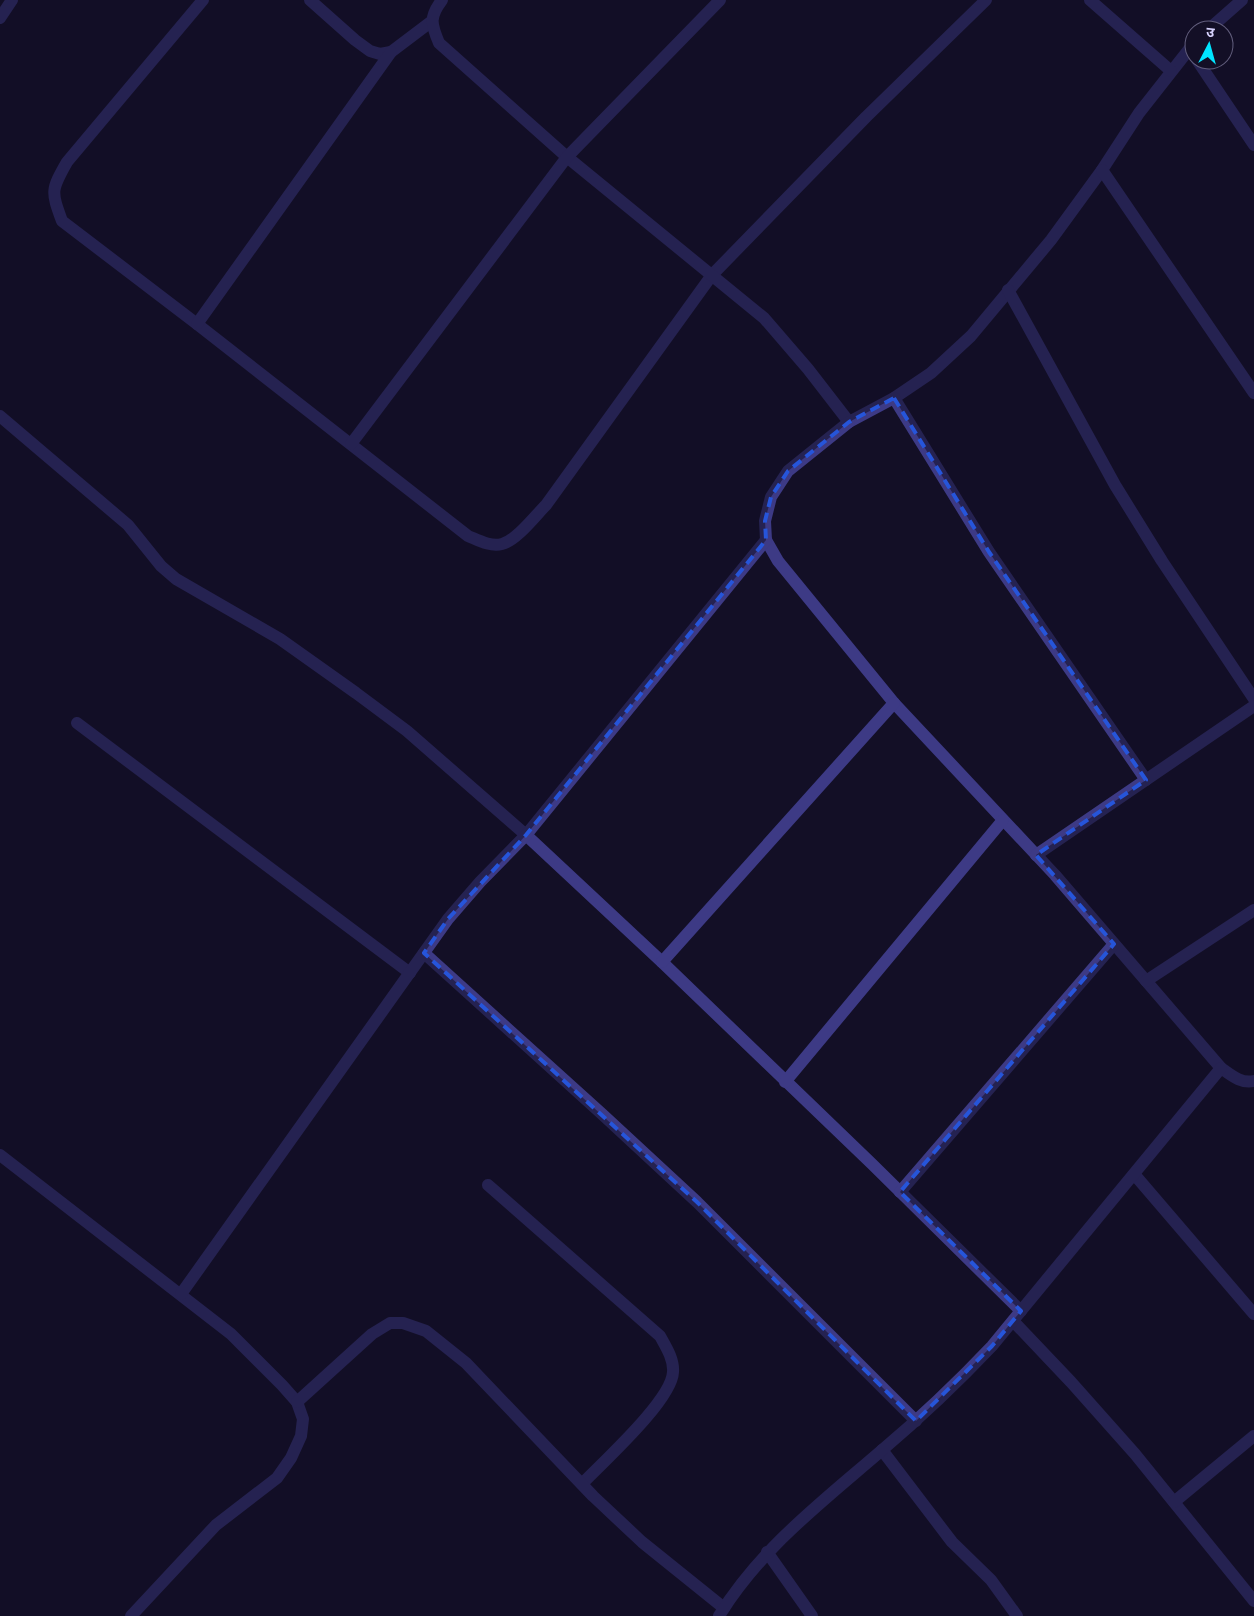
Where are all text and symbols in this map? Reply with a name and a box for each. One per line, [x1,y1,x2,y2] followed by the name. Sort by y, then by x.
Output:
[1184,20,1234,70] north arrow
[1205,23,1216,41] text: उ

